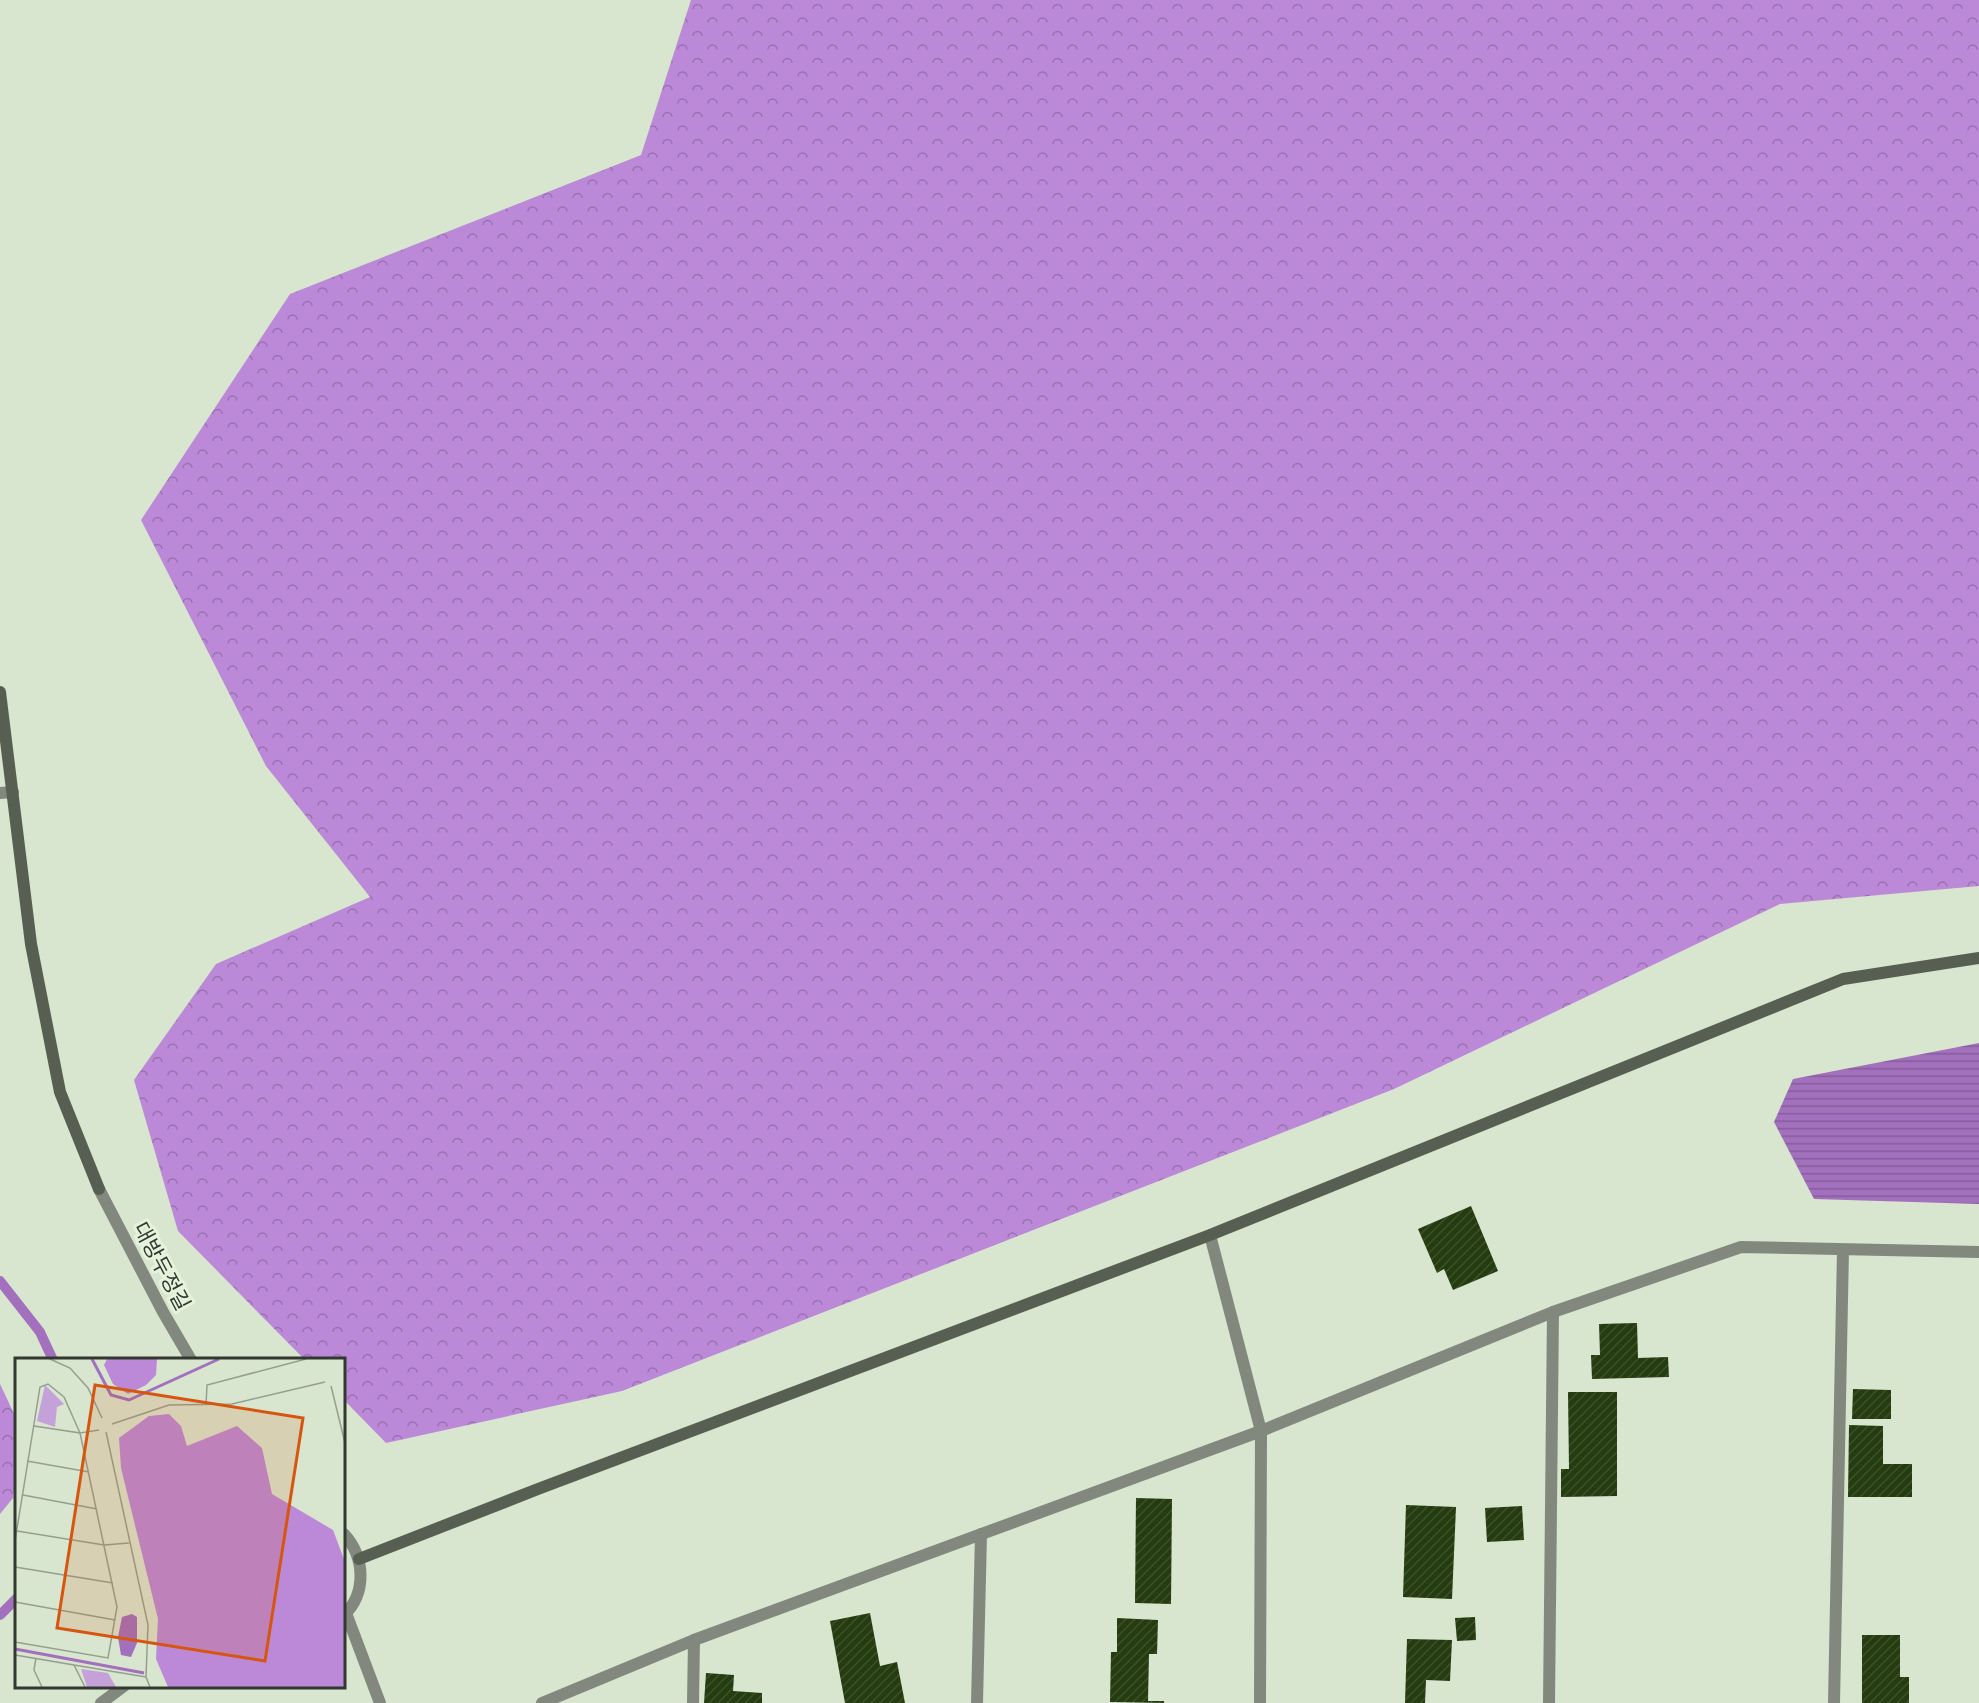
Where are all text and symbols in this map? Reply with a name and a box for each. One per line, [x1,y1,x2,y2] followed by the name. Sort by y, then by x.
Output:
[127,1217,197,1315] street label: 대방두정길
[15,1358,345,1688] inset map

